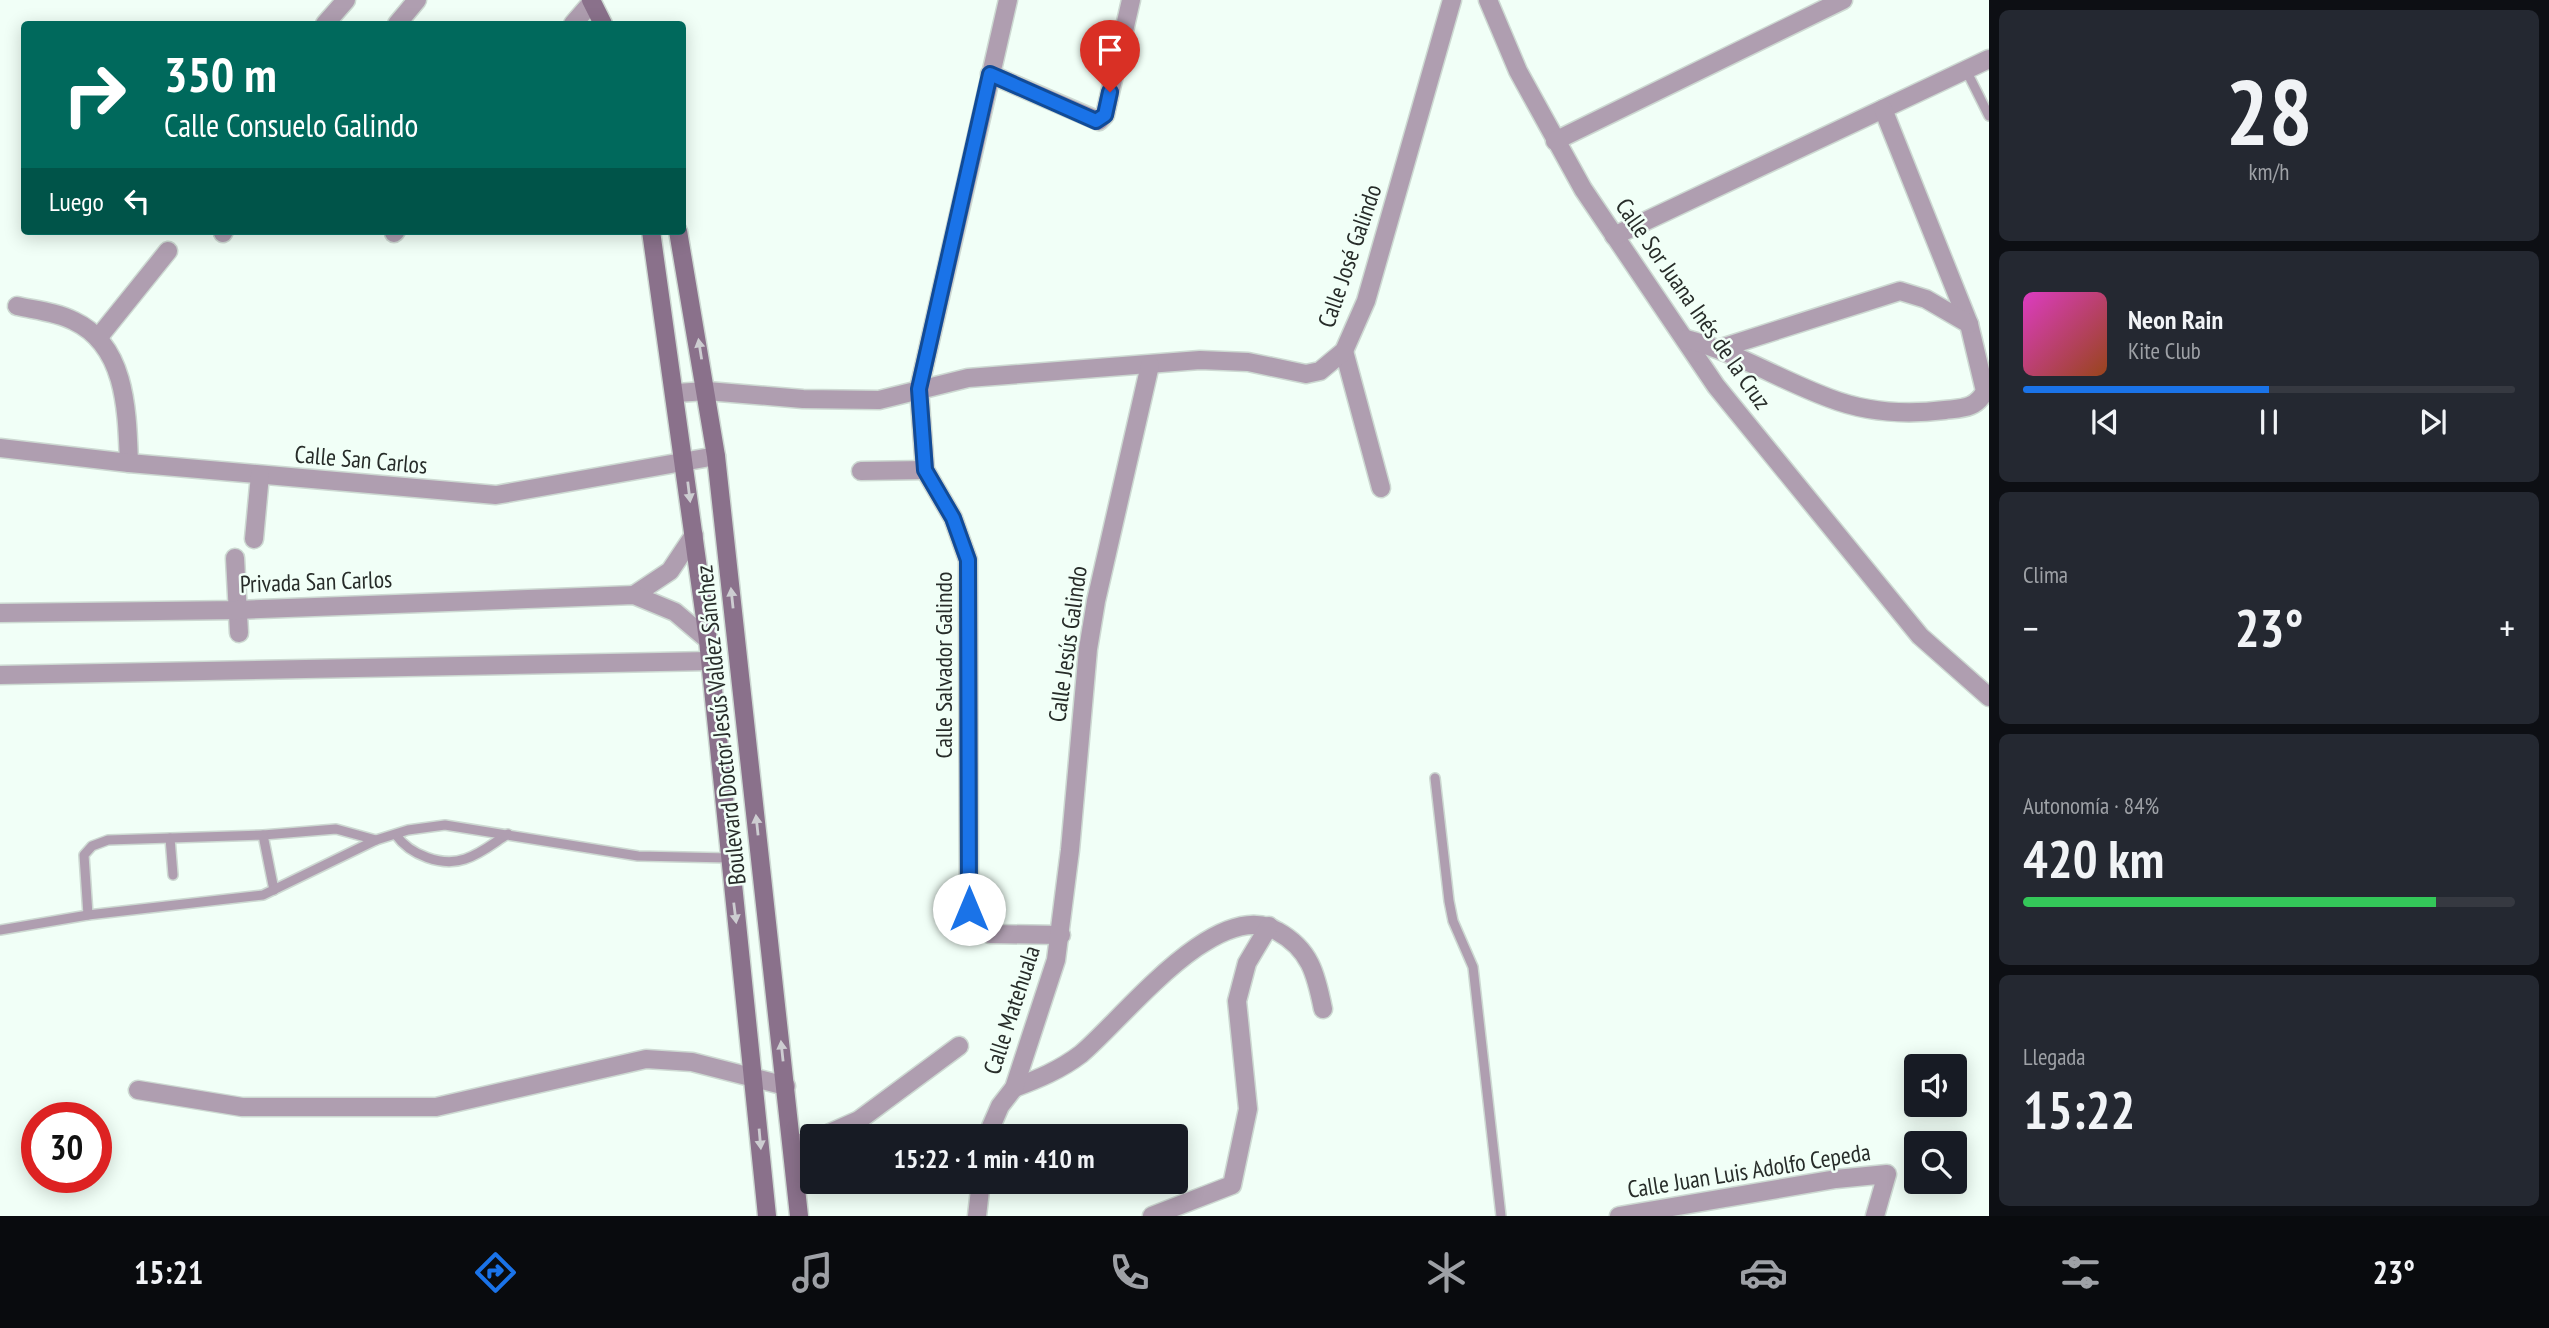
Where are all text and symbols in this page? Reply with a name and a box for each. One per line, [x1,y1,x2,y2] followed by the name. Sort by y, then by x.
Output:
[1080,20,1140,92] pin
[1091,31,1129,69] icon: arrive
[164,42,277,106] text: 350 m
[49,49,140,140] icon: right
[2226,52,2313,170] text: 28
[164,104,418,146] text: Calle Consuelo Galindo
[2249,157,2289,186] text: km/h
[1311,180,1388,331] street label: Calle José Galindo
[118,182,156,220] icon: left
[49,185,104,218] text: Luego
[1609,192,1778,415] street label: Calle Sor Juana Inés de la Cruz
[2128,303,2223,336] text: Neon Rain
[2128,336,2201,365] text: Kite Club
[694,337,705,359] one-way arrow
[2086,403,2124,441] icon: previous
[2250,403,2288,441] icon: pause
[2414,403,2452,441] icon: next
[294,438,429,481] street label: Calle San Carlos
[684,482,695,504] one-way arrow
[2023,560,2068,589] text: Clima
[239,563,393,600] street label: Privada San Carlos
[688,564,753,887] street label: Boulevard Doctor Jesús Valdez Sánchez
[1041,564,1094,724] street label: Calle Jesús Galindo
[928,572,959,758] street label: Calle Salvador Galindo
[726,587,737,609] one-way arrow
[2235,594,2303,661] text: 23°
[2023,603,2039,652] text: −
[2499,603,2515,652] text: +
[2023,791,2159,820] text: Autonomía · 84%
[752,813,763,835] one-way arrow
[2023,825,2164,892] text: 420 km
[932,872,1006,946] position arrow
[730,903,741,925] one-way arrow
[976,942,1047,1078] street label: Calle Matehuala
[777,1039,788,1061] one-way arrow
[2023,1042,2086,1071] text: Llegada
[1904,1054,1967,1194] map controls
[1904,1054,1967,1117] button: sound
[2023,1076,2135,1143] text: 15:22
[21,1102,112,1193] speed limit sign: 30
[755,1129,766,1151] one-way arrow
[1904,1131,1967,1194] button: search
[1625,1136,1873,1205] street label: Calle Juan Luis Adolfo Cepeda
[894,1142,1094,1175] text: 15:22 · 1 min · 410 m
[471,1248,520,1297] icon: directions
[788,1248,837,1297] icon: music
[1105,1248,1154,1297] icon: phone
[1422,1248,1471,1297] icon: climate
[1739,1248,1788,1297] icon: car
[2056,1248,2105,1297] icon: filters
[134,1251,203,1293] text: 15:21
[2373,1251,2415,1293] text: 23°

